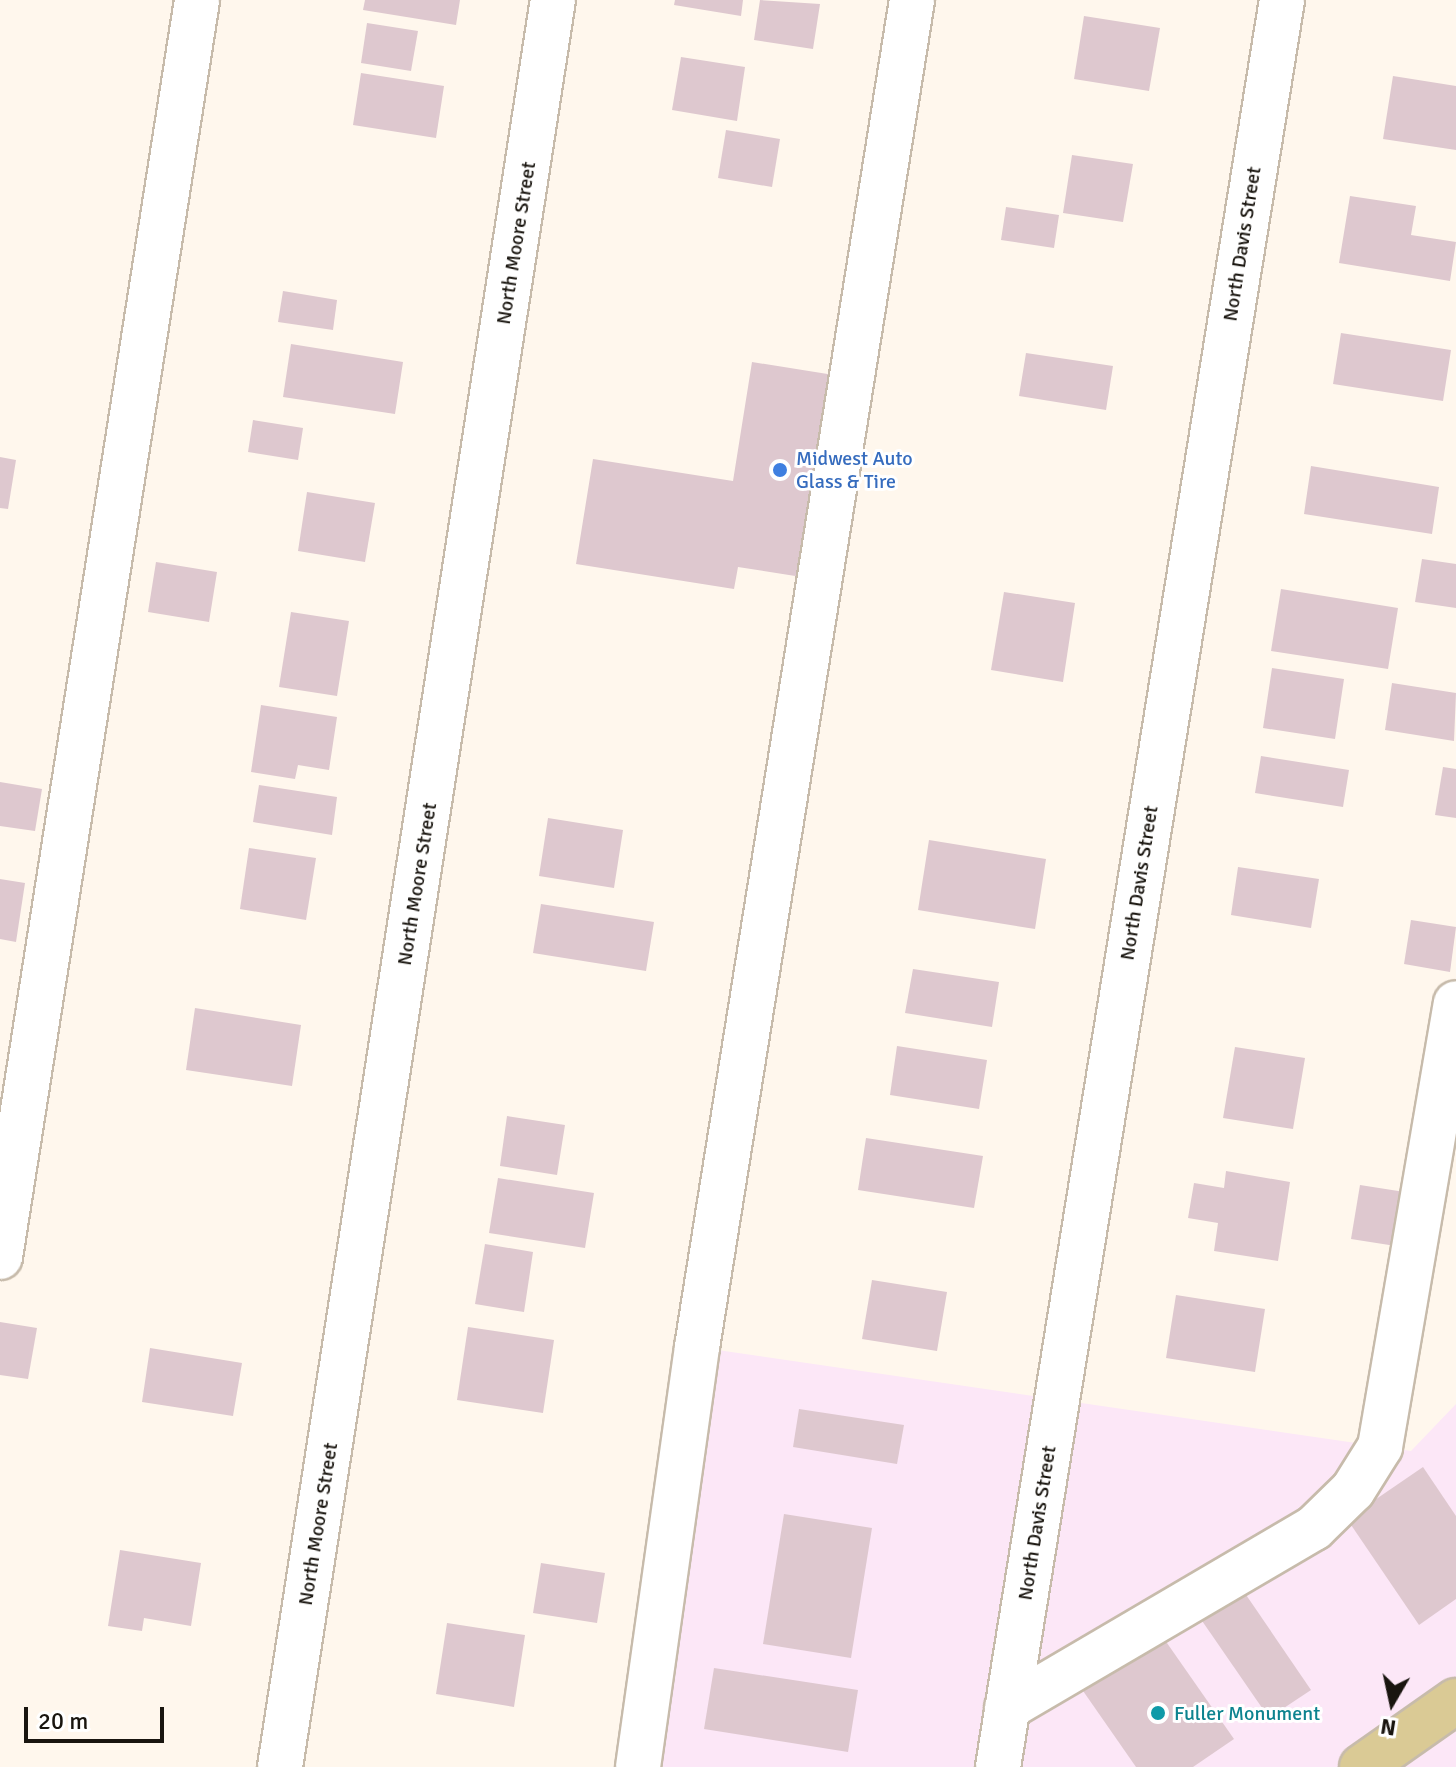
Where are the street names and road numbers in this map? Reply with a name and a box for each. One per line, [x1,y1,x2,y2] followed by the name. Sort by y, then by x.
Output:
[491,160,541,326] street label: North Moore Street
[1218,165,1266,323] street label: North Davis Street
[392,801,442,967] street label: North Moore Street
[1115,804,1163,962] street label: North Davis Street
[293,1441,343,1607] street label: North Moore Street
[1013,1444,1061,1602] street label: North Davis Street

